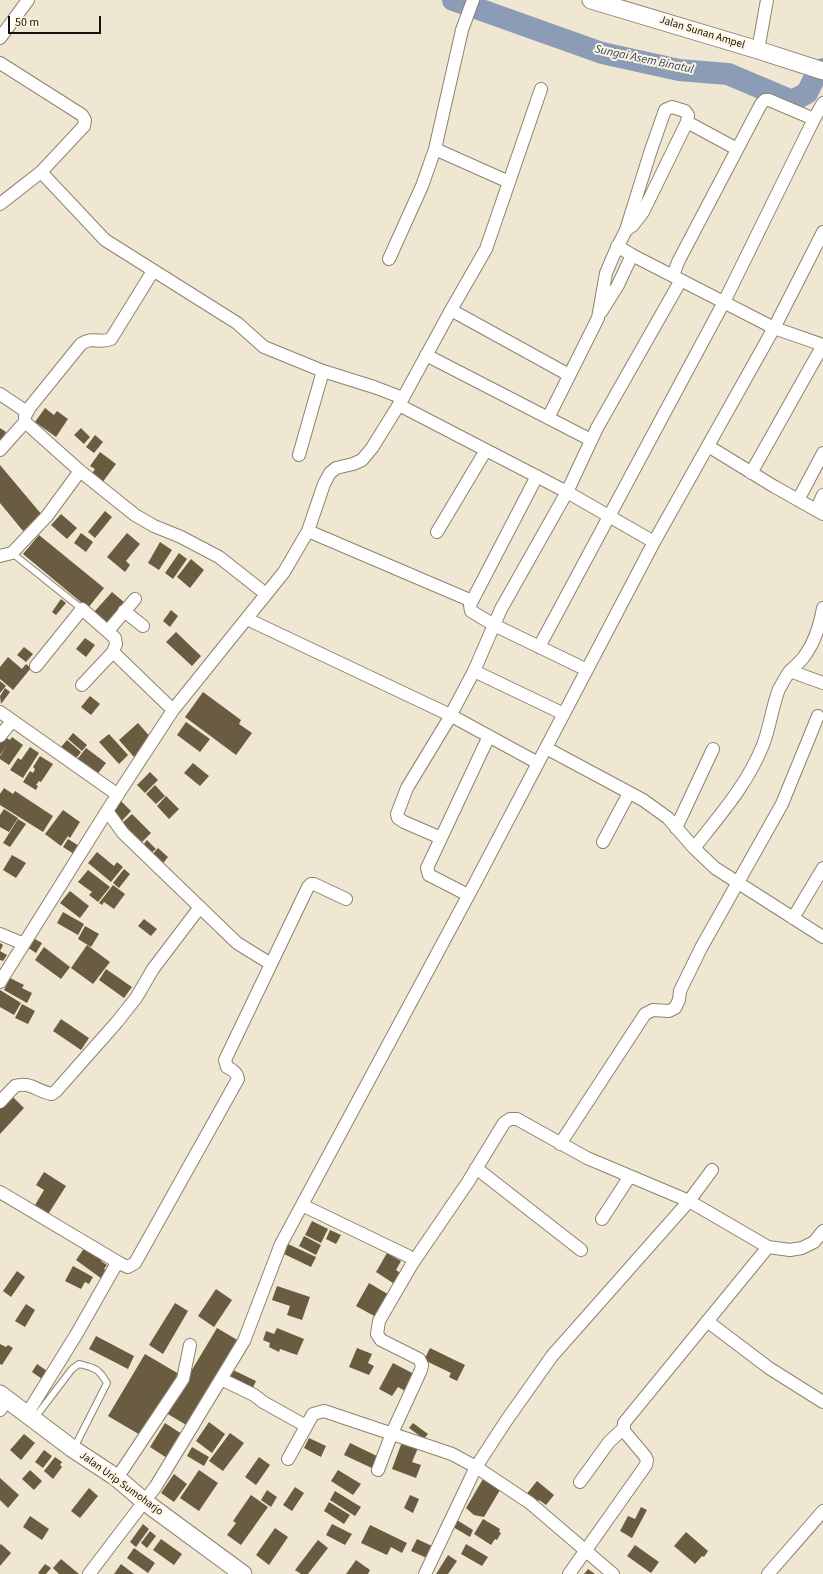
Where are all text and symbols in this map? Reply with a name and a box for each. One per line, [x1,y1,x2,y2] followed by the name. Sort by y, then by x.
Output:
[10,8,103,34] scale bar
[15,14,39,31] text: 50 m
[658,14,746,52] street label: Jalan Sunan Ampel
[593,42,695,78] water label: Sungai Asem Binatul
[77,1449,165,1519] street label: Jalan Urip Sumoharjo

